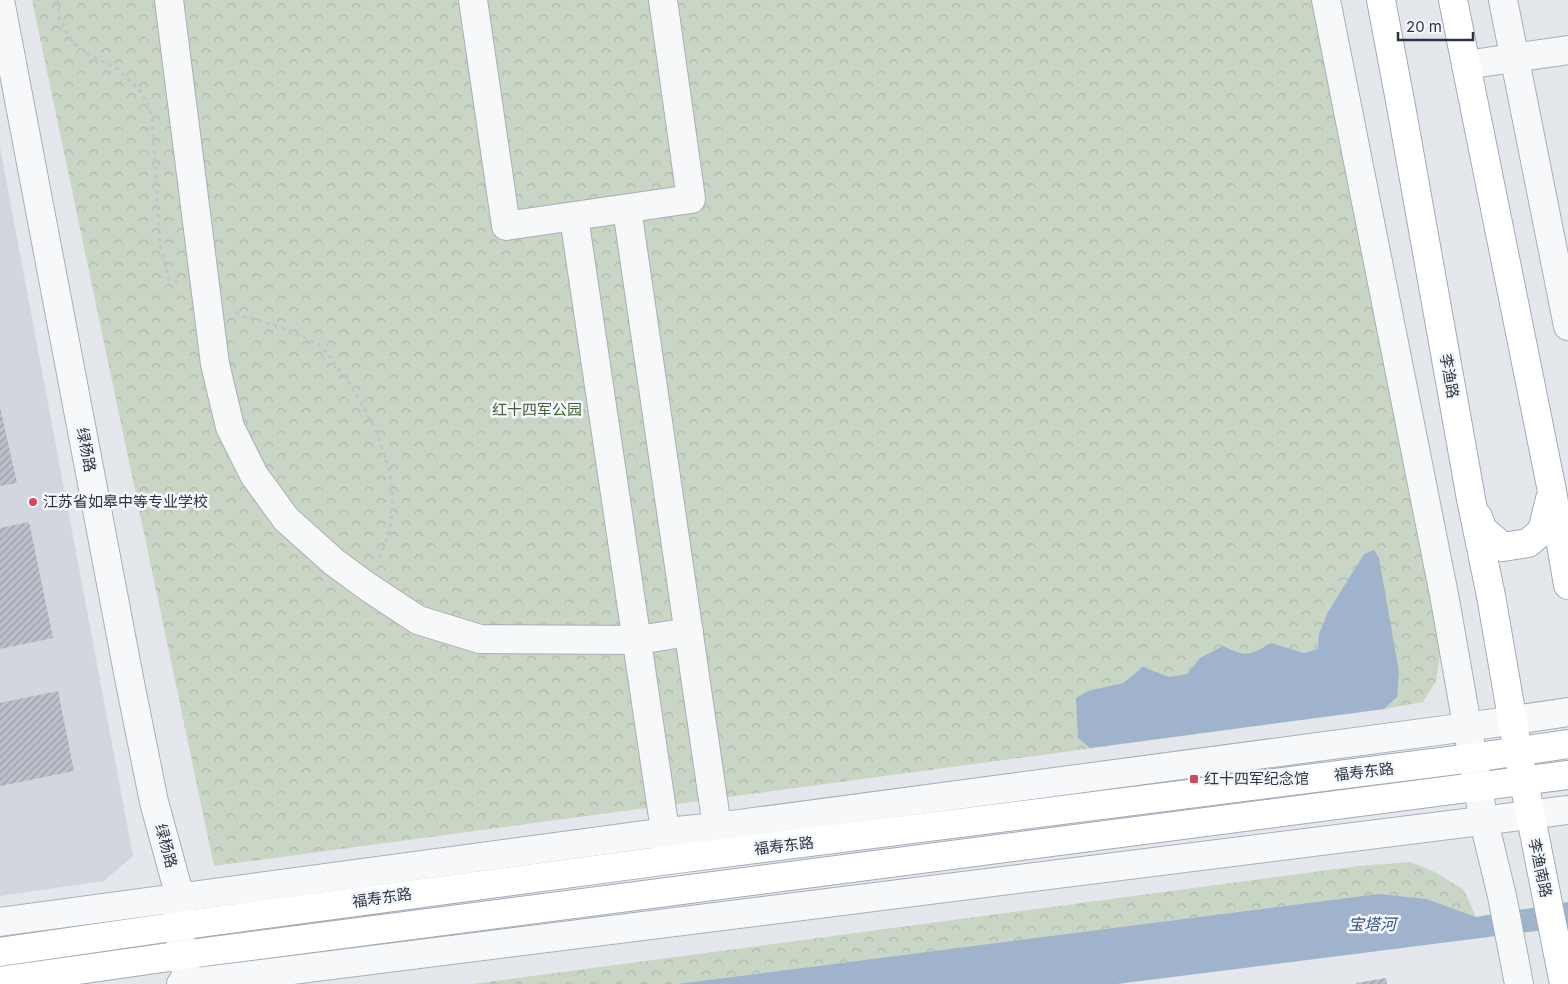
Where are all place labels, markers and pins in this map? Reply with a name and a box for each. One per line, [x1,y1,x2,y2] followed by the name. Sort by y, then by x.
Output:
[43,492,208,511] place label: 江苏省如皋中等专业学校
[27,496,39,508] marker: 江苏省如皋中等专业学校
[1204,769,1309,788] place label: 红十四军纪念馆
[1188,773,1200,785] marker: 红十四军纪念馆

